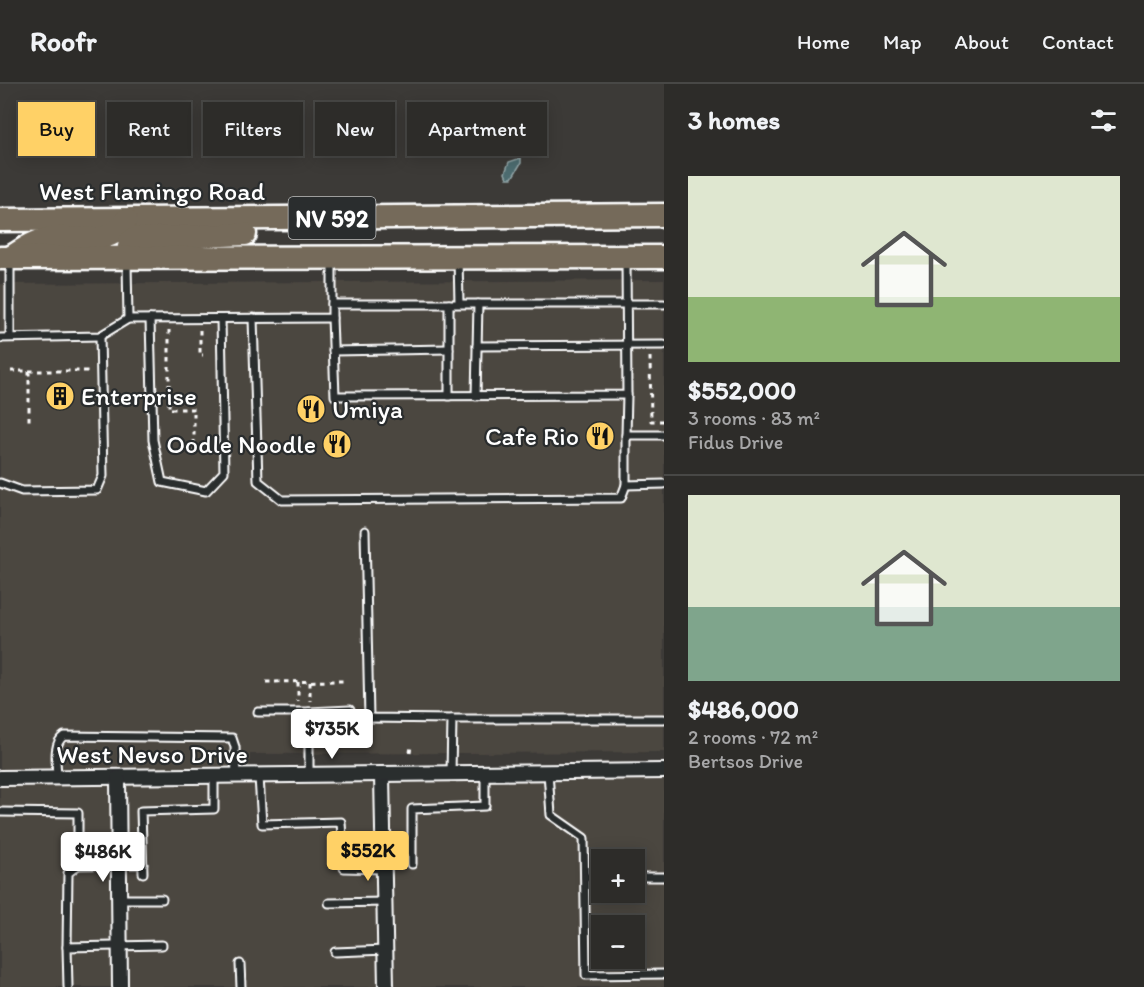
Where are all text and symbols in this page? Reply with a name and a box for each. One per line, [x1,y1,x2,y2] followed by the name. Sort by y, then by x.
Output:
[30,24,96,58] text: Roofr
[797,29,850,54] text: Home
[883,29,922,54] text: Map
[955,29,1009,54] text: About
[1042,29,1114,54] text: Contact
[18,102,95,156] chip: Buy
[107,102,191,156] chip: Rent
[203,102,303,156] chip: Filters
[315,102,395,156] chip: New
[407,102,547,156] chip: Apartment
[688,104,780,136] text: 3 homes
[1087,104,1120,137] icon: filters
[39,175,266,207] street label: West Flamingo Road
[288,197,376,239] road number: NV 592
[850,215,958,323] icon: home
[688,374,796,406] text: $552,000
[44,380,76,412] building icon: Enterprise
[81,380,197,412] place label: Enterprise
[295,393,327,425] restaurant icon: Umiya
[332,393,403,425] place label: Umiya
[688,406,820,430] text: 3 rooms · 83 m²
[485,420,579,452] place label: Cafe Rio
[584,420,616,452] restaurant icon: Cafe Rio
[166,428,316,460] place label: Oodle Noodle
[321,428,353,460] restaurant icon: Oodle Noodle
[688,430,783,454] text: Fidus Drive
[850,534,958,642] icon: home
[688,693,799,725] text: $486,000
[290,709,374,760] pin: $735K
[305,716,359,740] text: $735K
[688,725,818,749] text: 2 rooms · 72 m²
[56,738,248,770] street label: West Nevso Drive
[688,749,803,773] text: Bertsos Drive
[326,831,410,882] pin: $552K
[61,832,145,883] pin: $486K
[341,838,395,862] text: $552K
[75,839,131,863] text: $486K
[591,849,645,969] map controls
[591,849,645,903] button: +
[591,915,645,969] button: −

